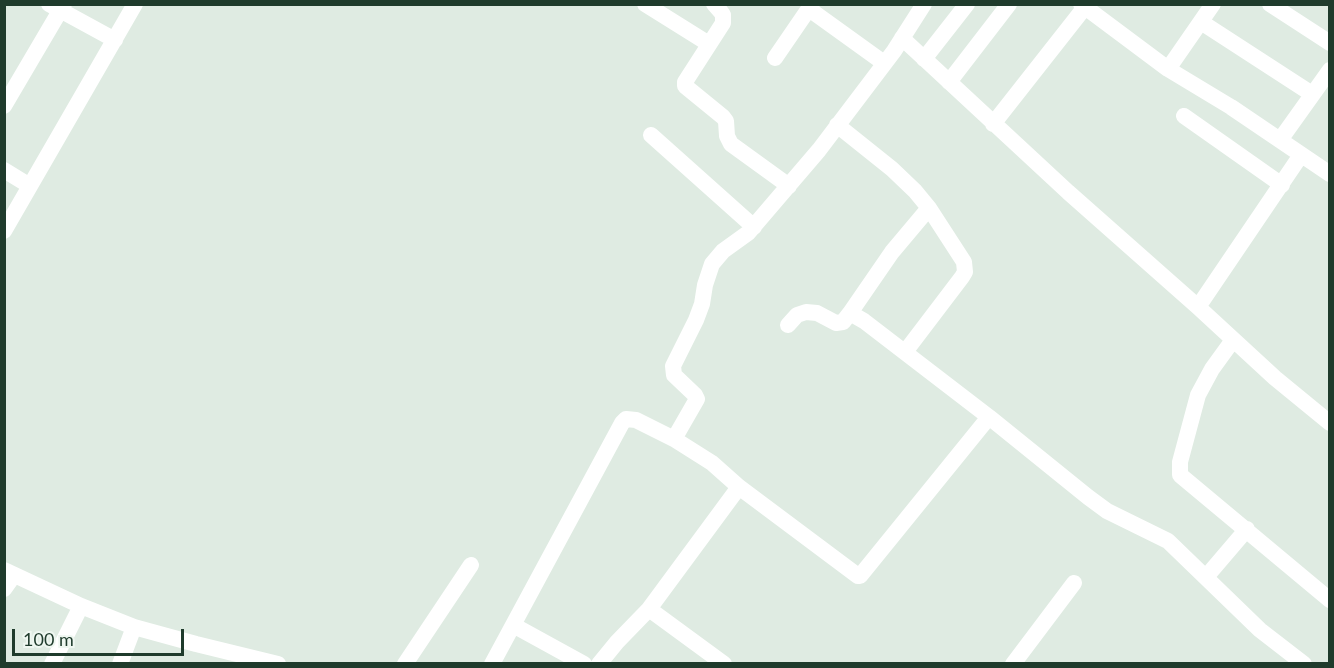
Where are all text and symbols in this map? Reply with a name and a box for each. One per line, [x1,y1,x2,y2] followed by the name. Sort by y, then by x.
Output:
[15,617,188,655] scale bar
[23,628,74,650] text: 100 m

